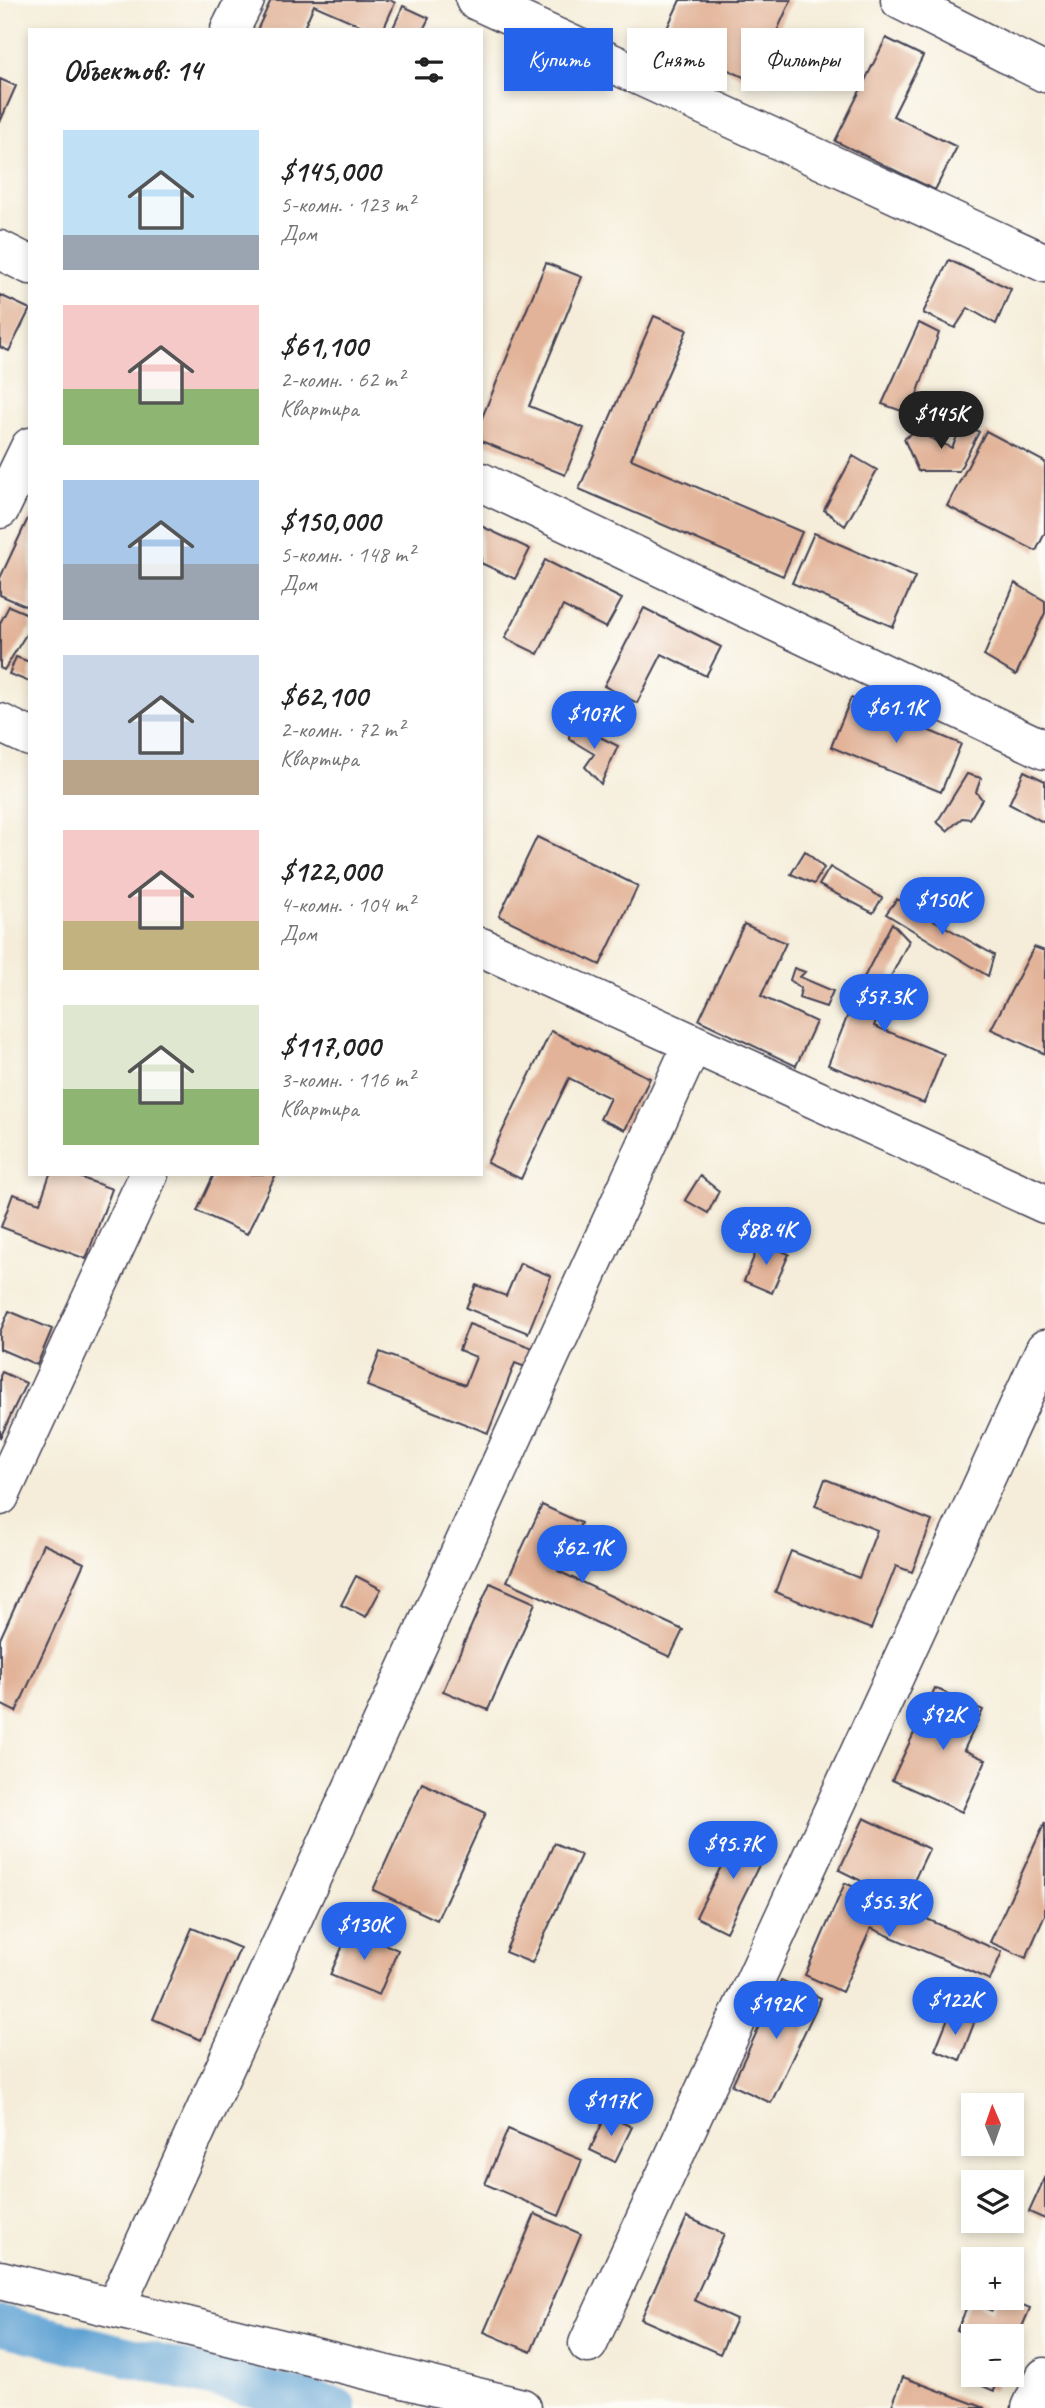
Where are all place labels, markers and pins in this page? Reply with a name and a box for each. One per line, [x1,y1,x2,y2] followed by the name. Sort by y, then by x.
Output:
[892,392,990,451] pin: $145K
[839,686,953,745] pin: $61.1K
[545,692,643,751] pin: $107K
[893,878,991,937] pin: $150K
[827,974,941,1034] pin: $57.3K
[709,1208,823,1267] pin: $88.4K
[525,1526,639,1585] pin: $62.1K
[902,1692,984,1752] pin: $92K
[676,1822,790,1881] pin: $95.7K
[832,1880,946,1939] pin: $55.3K
[315,1902,413,1962] pin: $130K
[906,1978,1004,2037] pin: $122K
[727,1982,825,2041] pin: $192K
[562,2078,660,2138] pin: $117K

